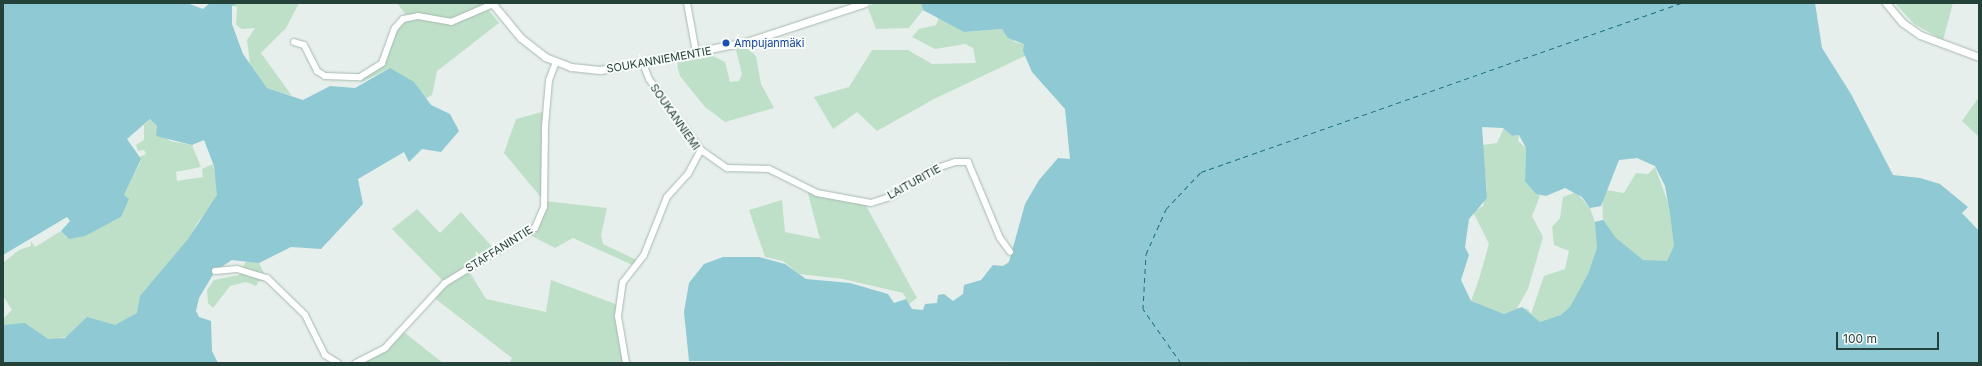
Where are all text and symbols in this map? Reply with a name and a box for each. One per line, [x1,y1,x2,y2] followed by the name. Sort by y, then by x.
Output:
[734,36,804,50] place label: Ampujanmäki
[721,38,731,48] marker: Ampujanmäki
[606,44,712,76] street label: SOUKANNIEMENTIE
[647,81,703,153] street label: SOUKANNIEMI
[885,162,943,202] street label: LAITURITIE
[463,223,535,275] street label: STAFFANINTIE
[1838,324,1941,350] scale bar
[1843,331,1877,346] text: 100 m

